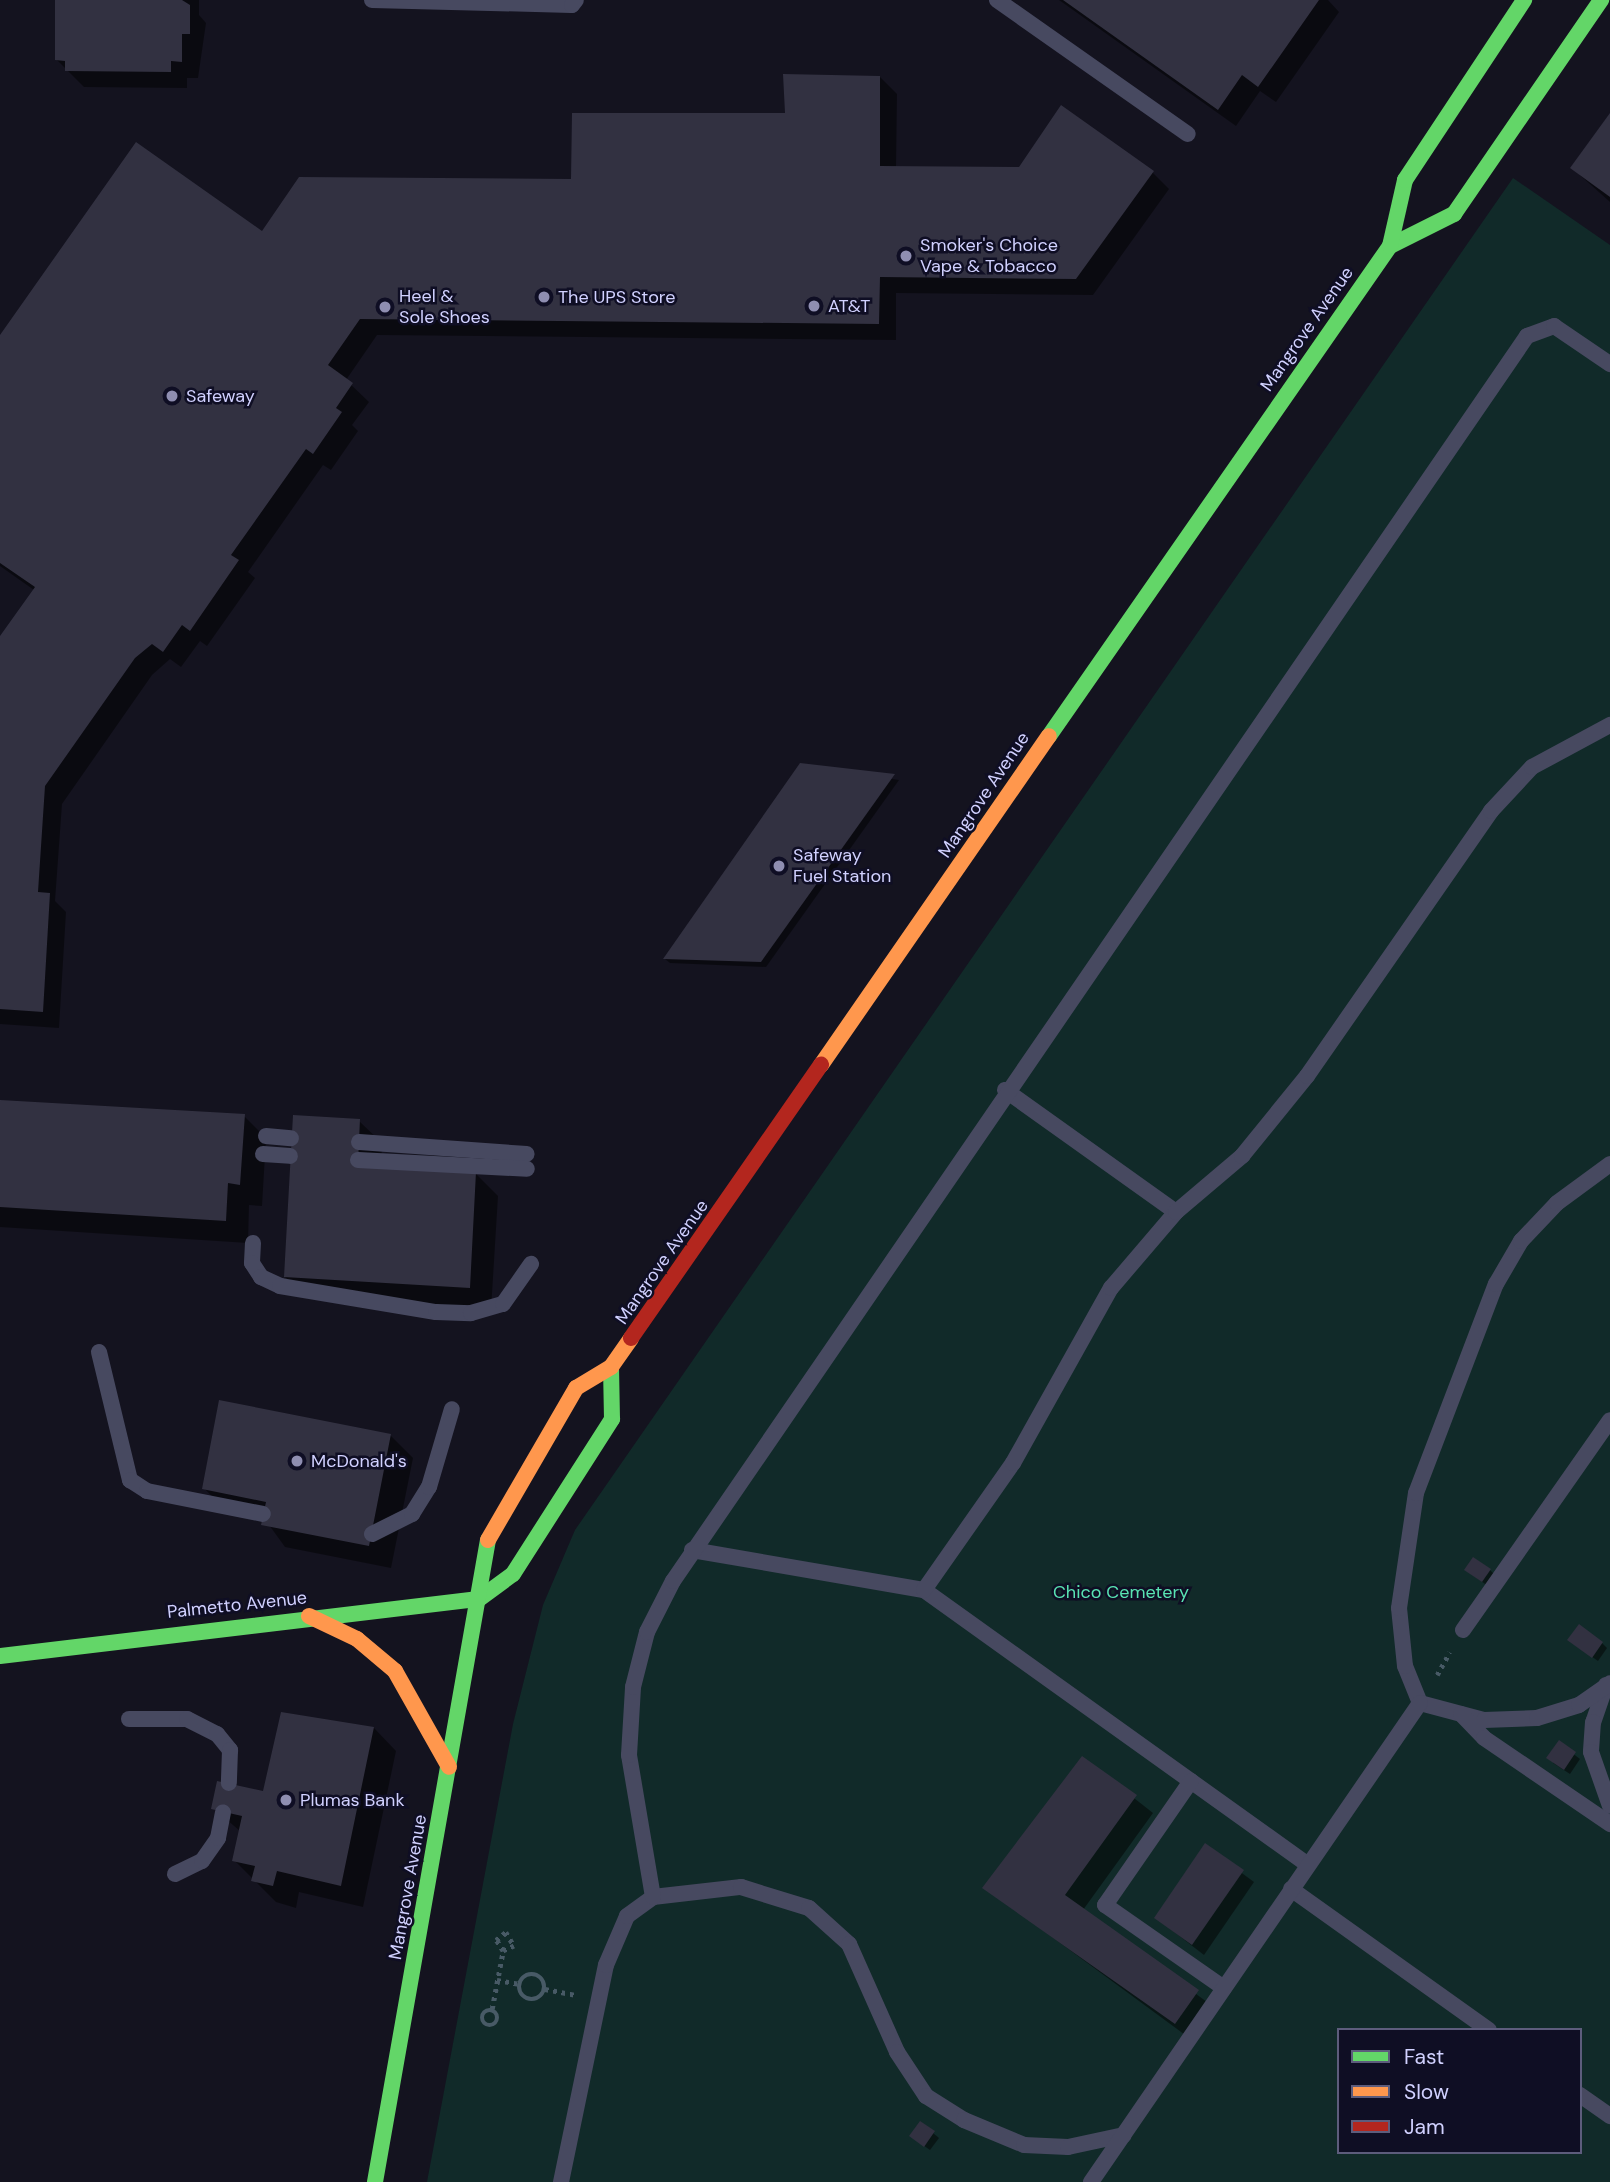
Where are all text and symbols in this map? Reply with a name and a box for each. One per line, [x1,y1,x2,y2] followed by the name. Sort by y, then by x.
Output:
[920,235,1058,278] place label: Smoker's Choice Vape & Tobacco
[898,248,914,264] marker: Smoker's Choice Vape & Tobacco
[1256,263,1358,395] street label: Mangrove Avenue
[399,286,490,328] place label: Heel & Sole Shoes
[558,286,675,308] place label: The UPS Store
[536,289,552,305] marker: The UPS Store
[828,295,870,317] place label: AT&T
[806,298,822,314] marker: AT&T
[377,299,393,315] marker: Heel & Sole Shoes
[186,385,255,407] place label: Safeway
[164,388,180,404] marker: Safeway
[934,728,1034,862] street label: Mangrove Avenue
[793,845,891,888] place label: Safeway Fuel Station
[771,858,787,874] marker: Safeway Fuel Station
[611,1196,713,1328] street label: Mangrove Avenue
[311,1450,407,1472] place label: McDonald's
[289,1453,305,1469] marker: McDonald's
[1053,1581,1189,1603] park label: Chico Cemetery
[166,1587,308,1623] street label: Palmetto Avenue
[300,1789,404,1811] place label: Plumas Bank
[278,1792,294,1808] marker: Plumas Bank
[385,1813,431,1961] street label: Mangrove Avenue
[1337,2028,1582,2154] legend
[1404,2043,1444,2071] text: Fast
[1404,2078,1449,2106] text: Slow
[1404,2113,1445,2141] text: Jam

